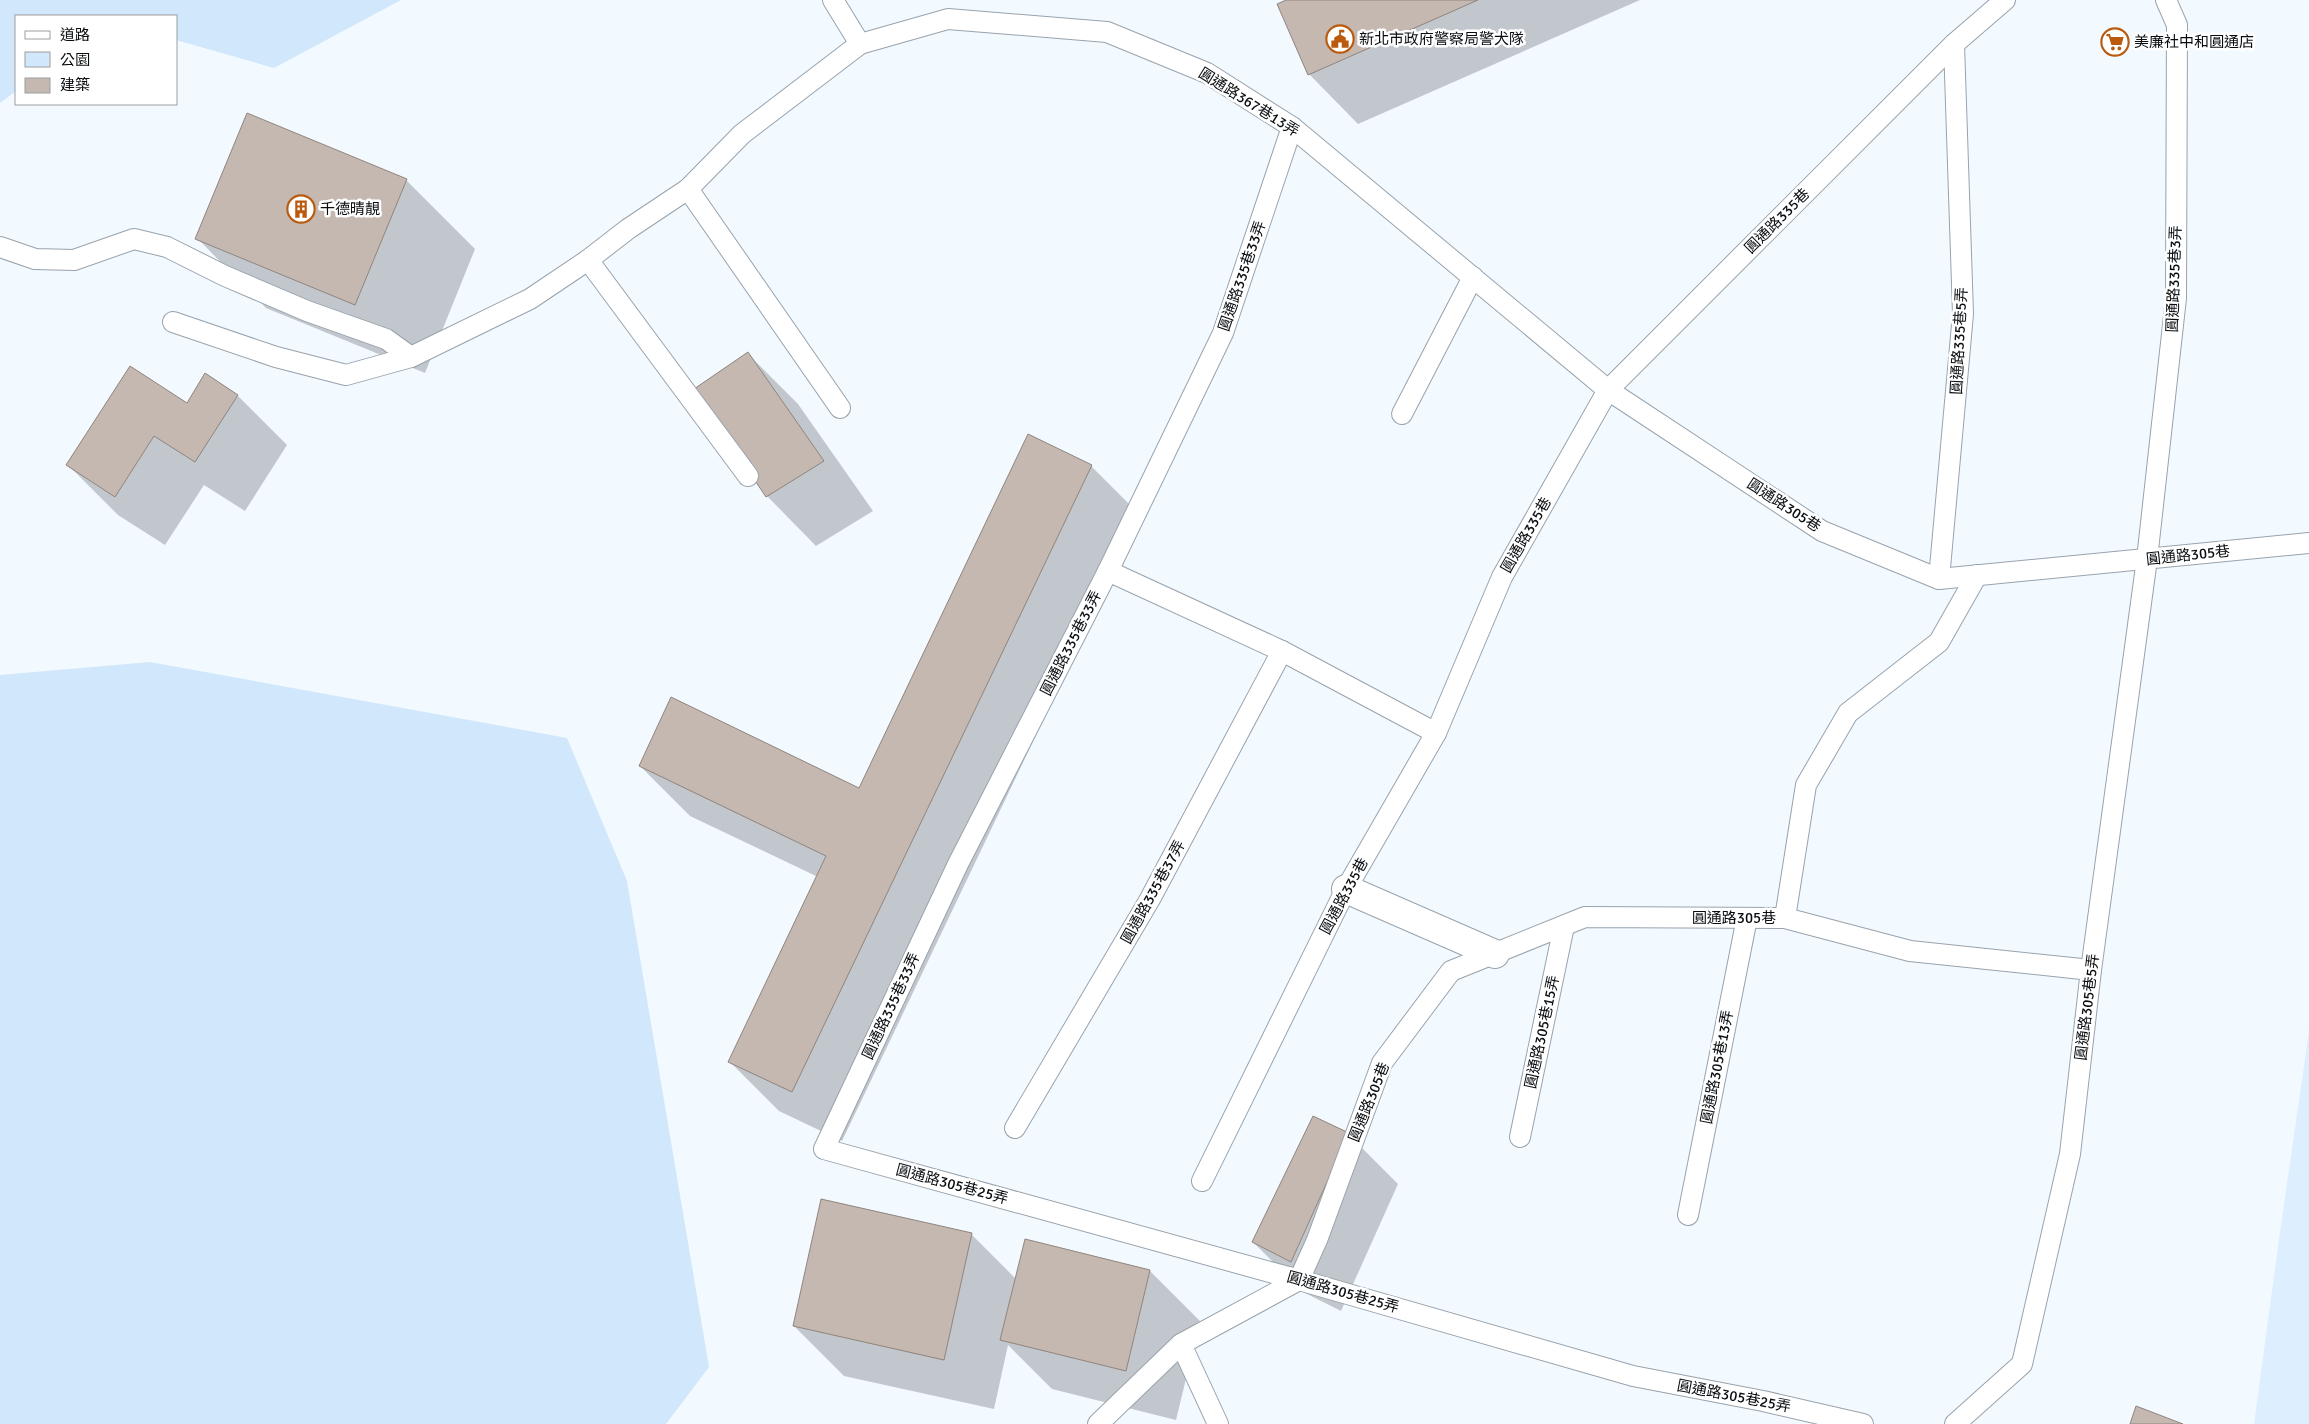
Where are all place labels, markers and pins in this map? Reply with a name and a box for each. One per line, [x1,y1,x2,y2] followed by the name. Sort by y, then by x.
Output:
[1325,24,1355,54] public building icon: 新北市政府警察局警犬隊
[2100,27,2130,57] supermarket icon: 美廉社中和圓通店
[1359,30,1524,48] place label: 新北市政府警察局警犬隊
[2134,33,2254,51] place label: 美廉社中和圓通店
[286,194,316,224] building icon: 千德晴靚
[320,200,380,218] place label: 千德晴靚

